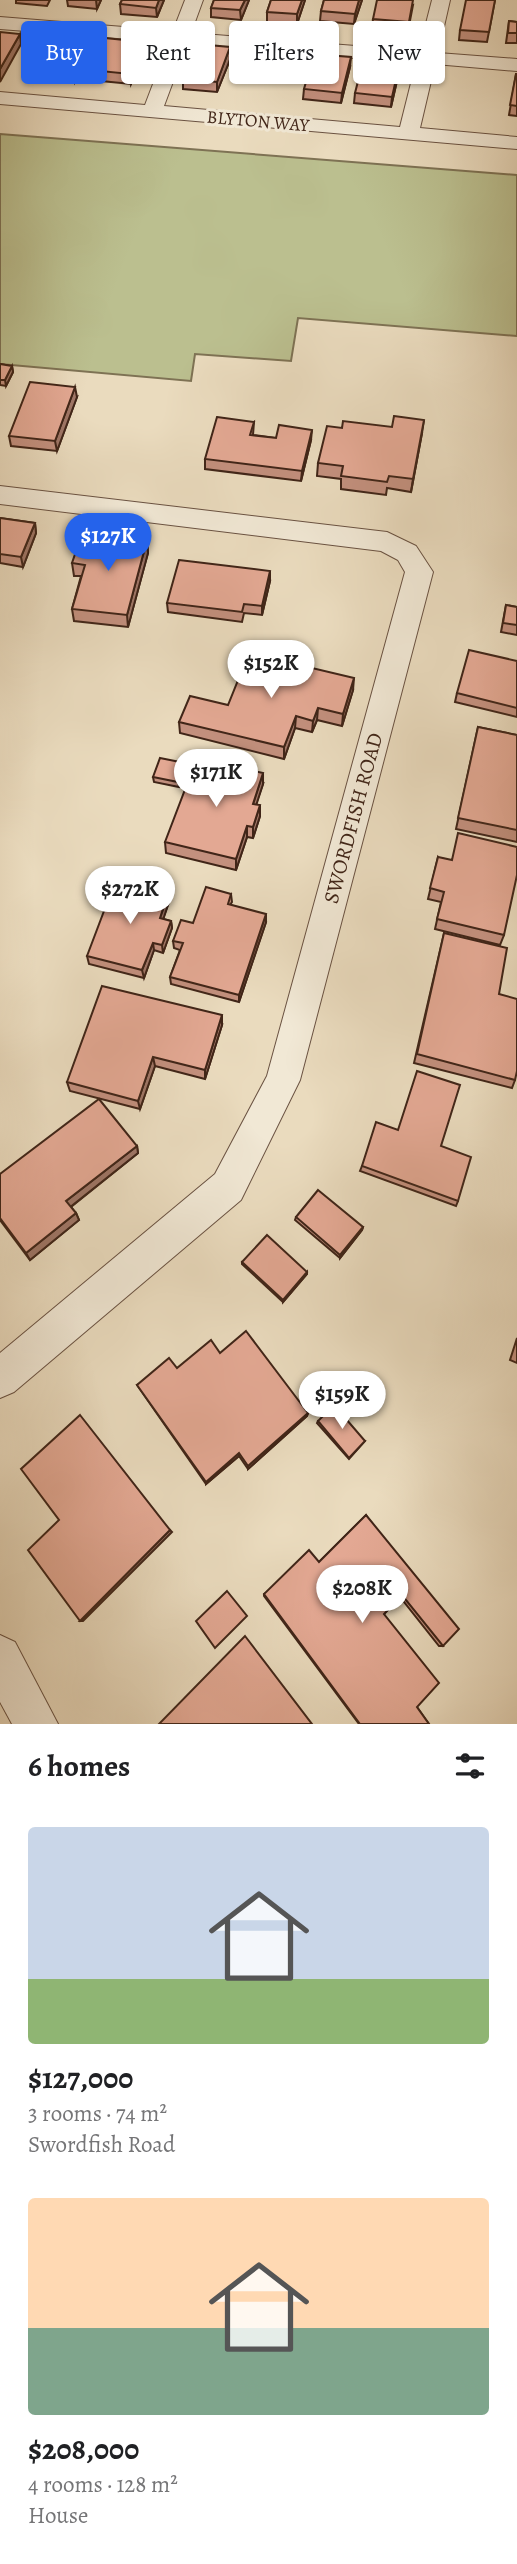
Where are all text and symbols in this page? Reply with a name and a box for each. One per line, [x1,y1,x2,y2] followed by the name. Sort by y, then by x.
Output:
[21,21,107,84] chip: Buy
[121,21,215,84] chip: Rent
[229,21,339,84] chip: Filters
[353,21,445,84] chip: New
[206,105,312,138] street label: BLYTON WAY
[59,514,157,573] pin: $127K
[81,520,136,551] text: $127K
[222,640,320,700] pin: $152K
[244,647,299,678] text: $152K
[317,730,389,906] street label: SWORDFISH ROAD
[167,750,265,809] pin: $171K
[190,756,242,787] text: $171K
[81,866,179,926] pin: $272K
[101,873,159,904] text: $272K
[293,1372,391,1431] pin: $159K
[315,1378,369,1409] text: $159K
[313,1566,411,1625] pin: $208K
[332,1572,392,1603] text: $208K
[28,1746,130,1786] text: 6 homes
[451,1747,489,1785] icon: filters
[196,1873,322,1999] icon: home
[28,2058,133,2098] text: $127,000
[28,2098,167,2129] text: 3 rooms · 74 m²
[28,2129,175,2160] text: Swordfish Road
[196,2244,322,2370] icon: home
[28,2429,139,2469] text: $208,000
[28,2469,178,2500] text: 4 rooms · 128 m²
[28,2500,88,2531] text: House

